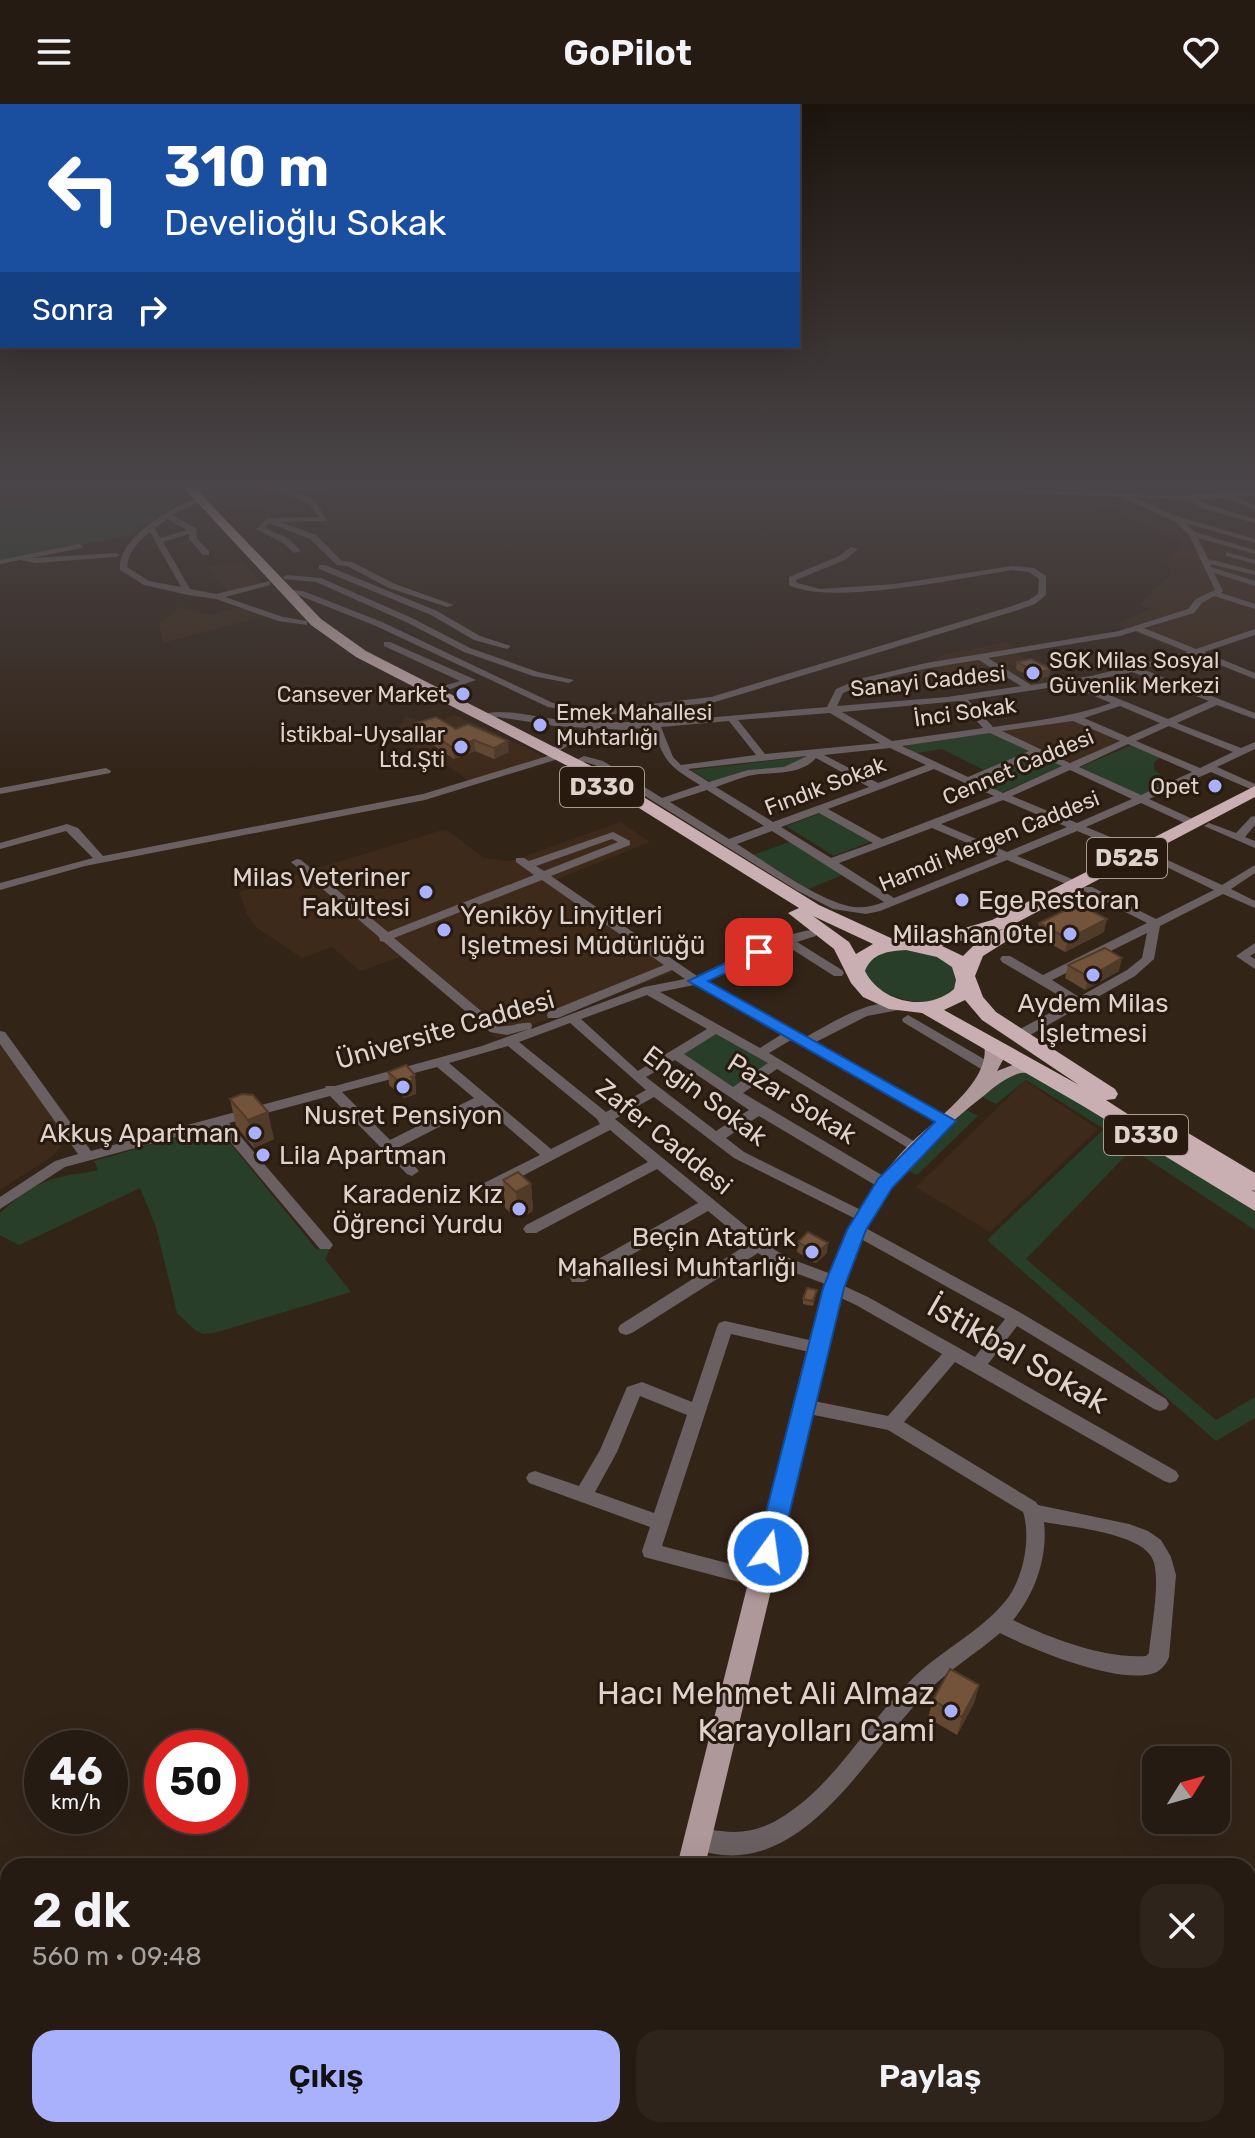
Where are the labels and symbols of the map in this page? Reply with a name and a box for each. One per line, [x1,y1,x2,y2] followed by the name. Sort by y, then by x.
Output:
[1049,647,1220,699] place label: SGK Milas Sosyal Güvenlik Merkezi
[849,659,1007,703] street label: Sanayi Caddesi
[1024,664,1042,682] marker: SGK Milas Sosyal Güvenlik Merkezi
[277,681,447,708] place label: Cansever Market
[454,685,472,703] marker: Cansever Market
[912,691,1019,733] street label: İnci Sokak
[556,699,712,751] place label: Emek Mahallesi Muhtarlığı
[531,716,549,734] marker: Emek Mahallesi Muhtarlığı
[280,721,446,773] place label: İstikbal-Uysallar Ltd.Şti
[938,723,1098,811] street label: Cennet Caddesi
[452,738,470,756] marker: İstikbal-Uysallar Ltd.Şti
[761,750,890,821] street label: Fındık Sokak
[560,767,644,807] road number: D330
[1150,773,1199,800] place label: Opet
[1206,777,1224,795] marker: Opet
[875,784,1103,898] street label: Hamdi Mergen Caddesi
[1087,838,1167,878] road number: D525
[232,862,410,923] place label: Milas Veteriner Fakültesi
[417,883,435,901] marker: Milas Veteriner Fakültesi
[978,885,1140,916] place label: Ege Restoran
[953,891,971,909] marker: Ege Restoran
[460,900,705,961] place label: Yeniköy Linyitleri Işletmesi Müdürlüğü
[725,918,793,986] pin
[892,919,1054,950] place label: Milashan Otel
[435,921,453,939] marker: Yeniköy Linyitleri Işletmesi Müdürlüğü
[1061,925,1079,943] marker: Milashan Otel
[1084,966,1102,984] marker: Aydem Milas İşletmesi
[332,984,558,1076] street label: Üniversite Caddesi
[1018,988,1168,1049] place label: Aydem Milas İşletmesi
[637,1039,774,1153] street label: Engin Sokak
[722,1047,863,1151] street label: Pazar Sokak
[590,1073,738,1201] street label: Zafer Caddesi
[394,1078,412,1096] marker: Nusret Pensiyon
[304,1100,502,1131] place label: Nusret Pensiyon
[1104,1115,1188,1155] road number: D330
[40,1118,239,1149] place label: Akkuş Apartman
[246,1124,264,1142] marker: Akkuş Apartman
[279,1140,447,1171] place label: Lila Apartman
[254,1146,272,1164] marker: Lila Apartman
[332,1179,503,1240] place label: Karadeniz Kız Öğrenci Yurdu
[510,1200,528,1218] marker: Karadeniz Kız Öğrenci Yurdu
[557,1222,797,1283] place label: Beçin Atatürk Mahallesi Muhtarlığı
[803,1243,821,1261] marker: Beçin Atatürk Mahallesi Muhtarlığı
[921,1287,1116,1421] street label: İstikbal Sokak
[726,1510,810,1594] position arrow
[597,1674,935,1749] place label: Hacı Mehmet Ali Almaz Karayolları Cami
[942,1702,960,1720] marker: Hacı Mehmet Ali Almaz Karayolları Cami
[144,1730,248,1834] speed limit sign: 50
[1142,1746,1230,1834] north arrow

